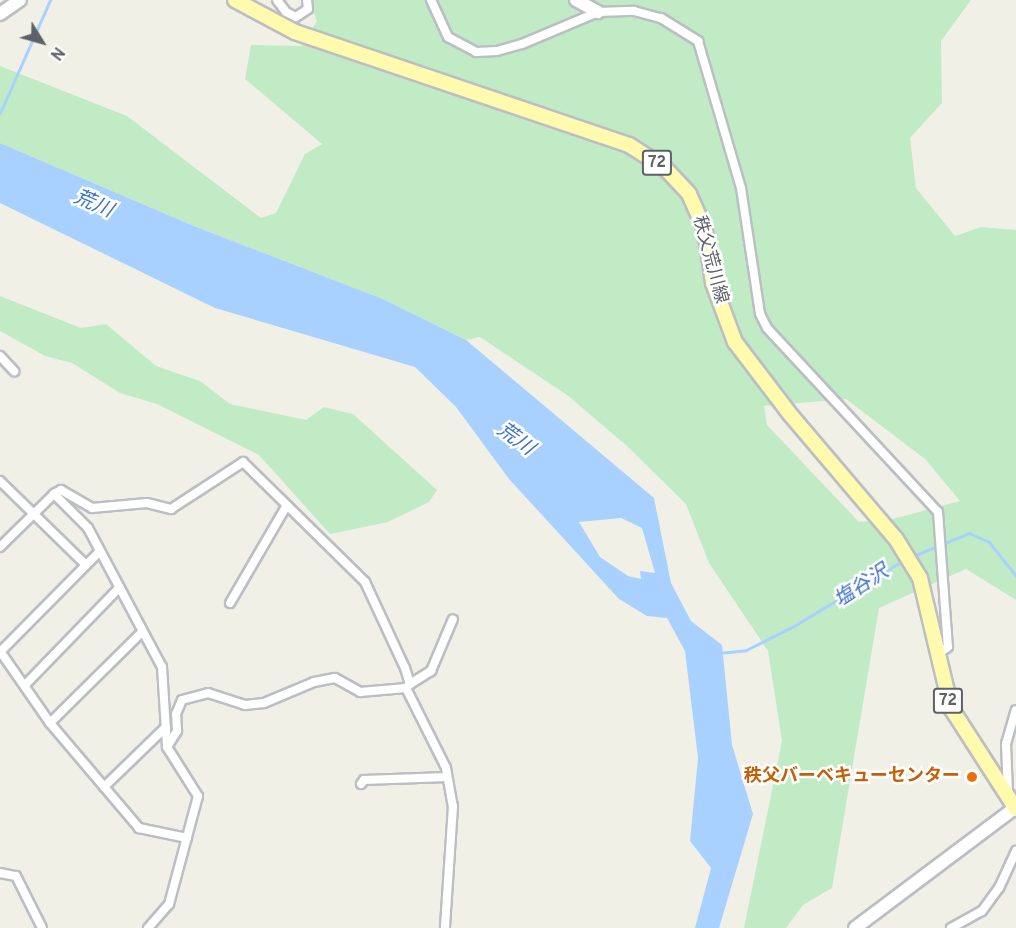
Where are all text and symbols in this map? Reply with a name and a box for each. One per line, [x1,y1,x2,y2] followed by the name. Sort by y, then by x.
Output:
[12,12,72,72] north arrow
[45,42,68,63] text: N
[640,150,674,176] road number: 72
[70,186,116,224] water label: 荒川
[687,214,731,306] street label: 秩父荒川線
[492,419,538,461] water label: 荒川
[830,561,894,613] water label: 塩谷沢
[932,688,964,714] road number: 72
[744,766,960,788] place label: 秩父バーベキューセンター
[965,770,979,784] marker: 秩父バーベキューセンター

